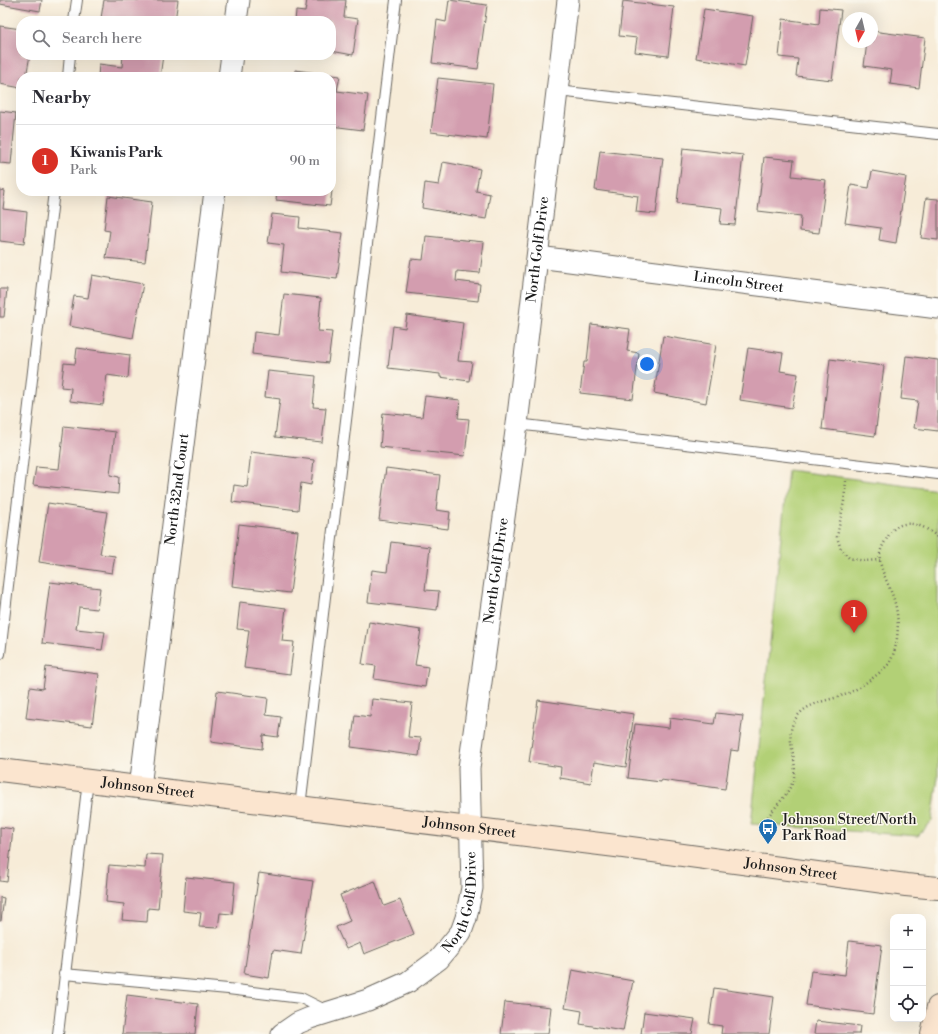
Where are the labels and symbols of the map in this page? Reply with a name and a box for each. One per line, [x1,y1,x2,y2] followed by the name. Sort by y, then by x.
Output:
[842,12,878,48] north arrow
[523,195,553,304] street label: North Golf Drive
[692,268,785,297] street label: Lincoln Street
[637,354,657,374] your location
[161,432,193,546] street label: North 32nd Court
[480,517,513,625] street label: North Golf Drive
[841,600,867,633] pin: 1
[99,773,196,803] street label: Johnson Street
[781,811,917,845] place label: Johnson Street/North Park Road
[421,813,517,843] street label: Johnson Street
[757,817,779,845] bus stop icon: Johnson Street/North Park Road
[438,851,481,957] street label: North Golf Drive
[742,854,839,885] street label: Johnson Street

